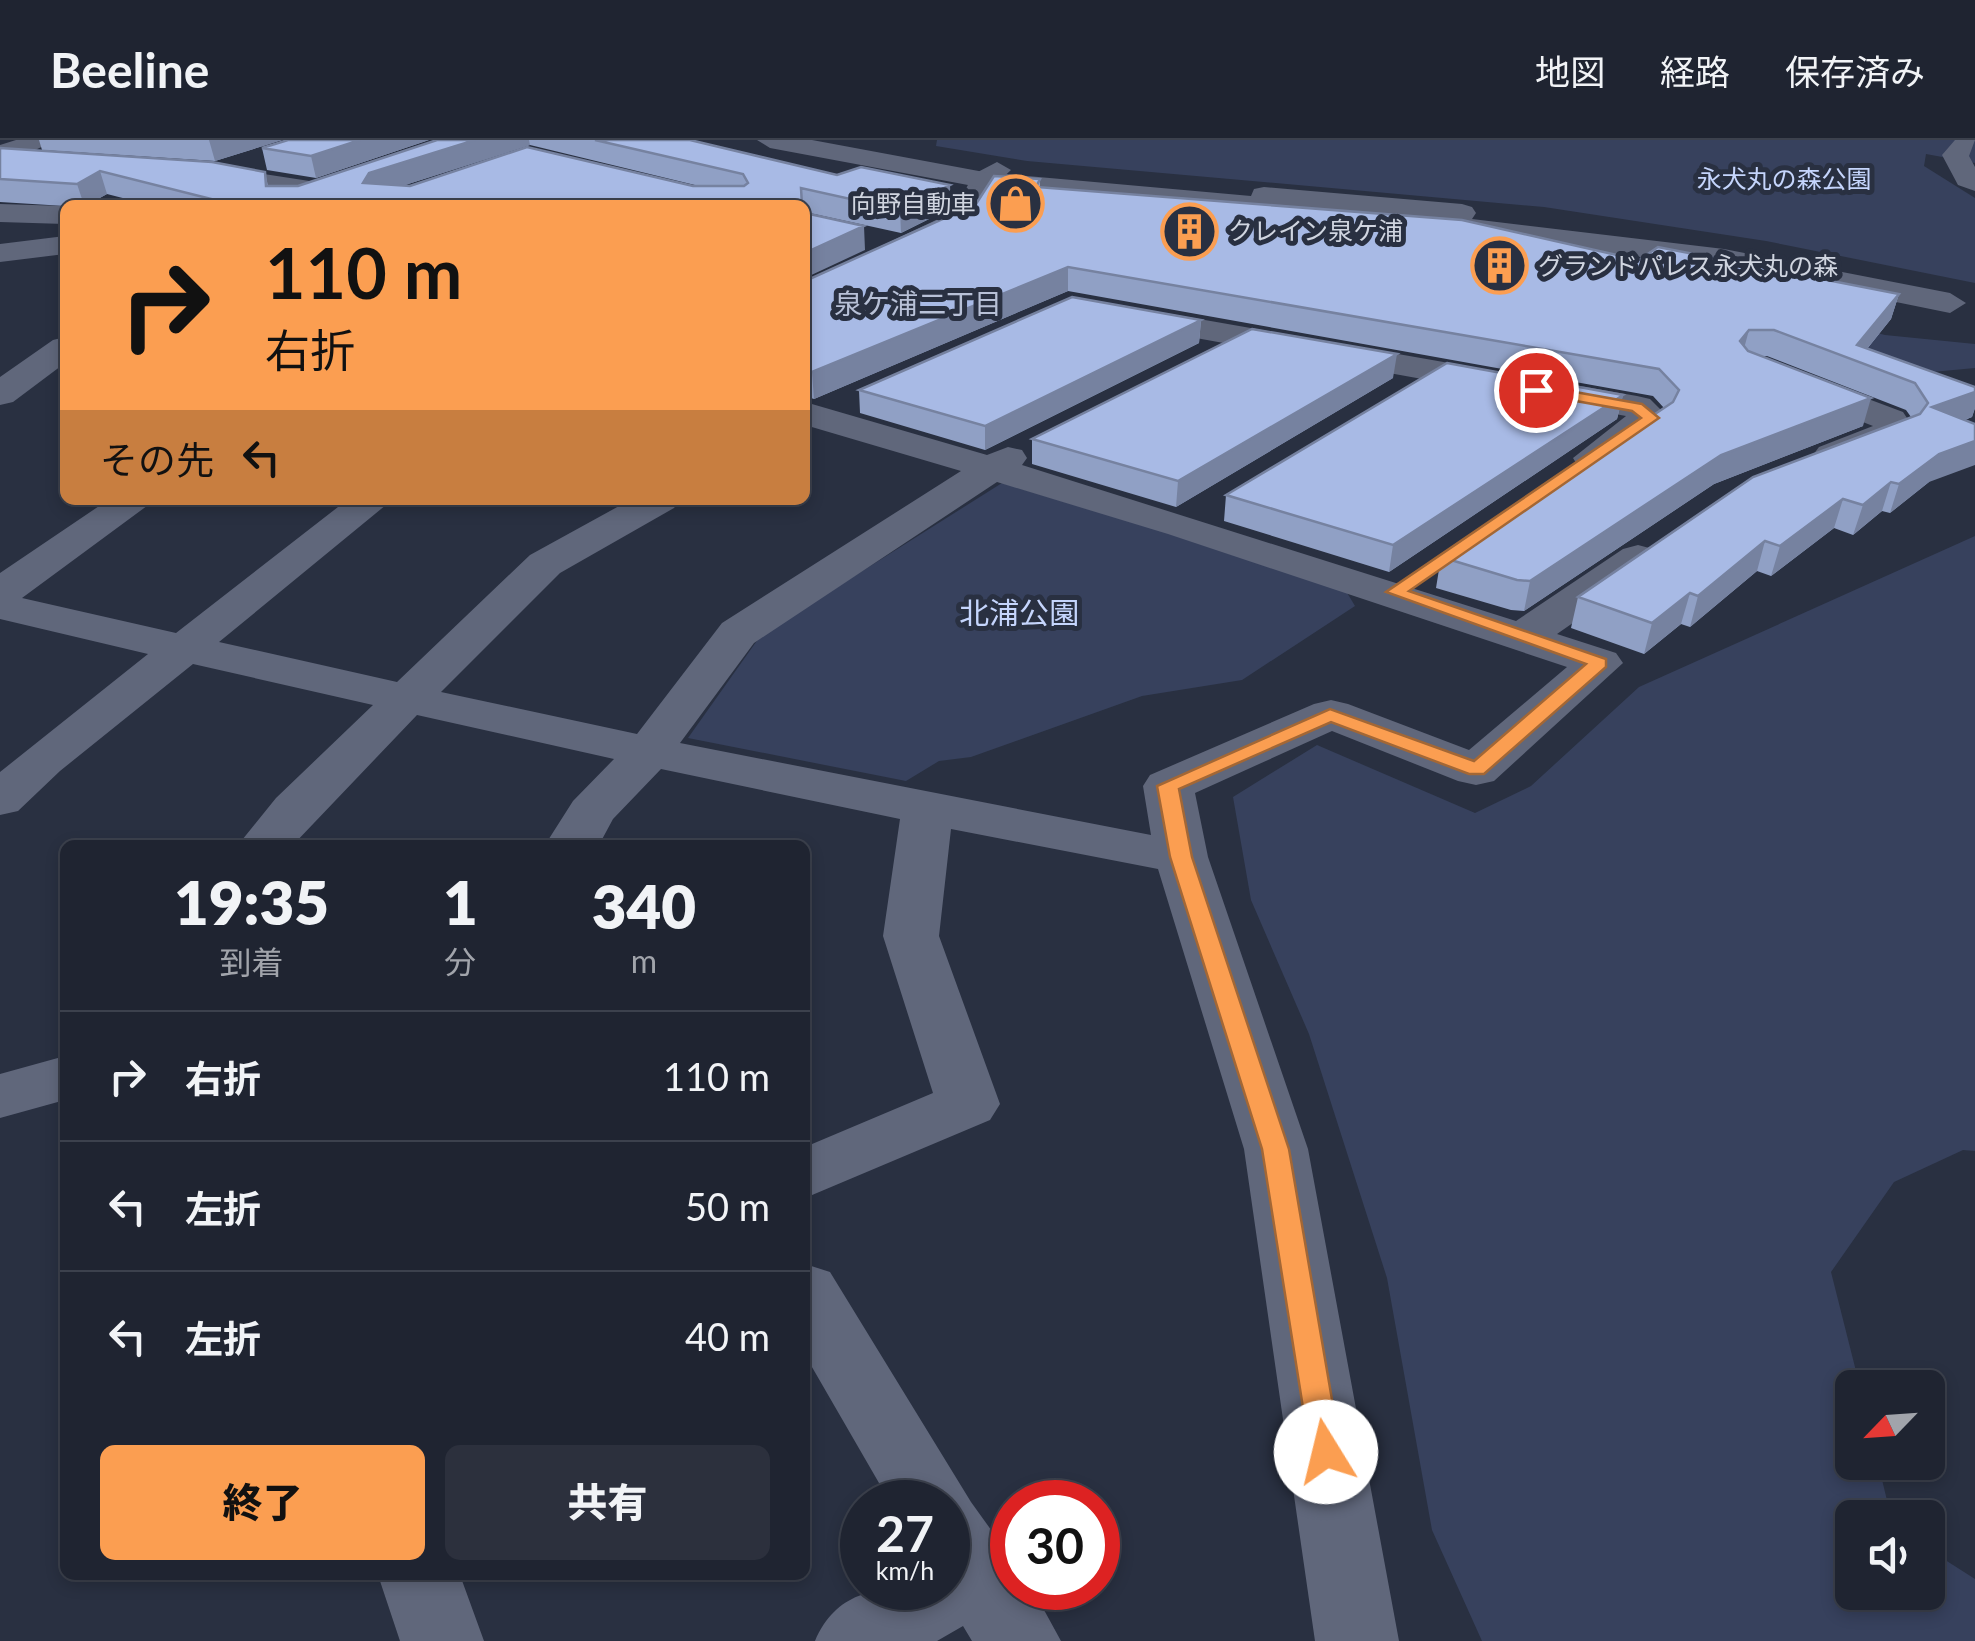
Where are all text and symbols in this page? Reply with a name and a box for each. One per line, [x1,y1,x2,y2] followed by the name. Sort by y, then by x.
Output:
[50,41,209,98] text: Beeline
[1535,50,1605,92] text: 地図
[1660,50,1730,92] text: 経路
[1785,50,1925,92] text: 保存済み
[1696,163,1872,193] park label: 永犬丸の森公園
[985,174,1045,234] shop icon: 向野自動車
[851,188,976,218] place label: 向野自動車
[1159,201,1219,261] building icon: クレイン泉ケ浦
[1228,215,1403,245] place label: クレイン泉ケ浦
[265,230,462,314] text: 110 m
[1469,236,1529,296] building icon: グランドパレス永犬丸の森
[100,240,230,370] icon: right
[1538,250,1838,280] place label: グランドパレス永犬丸の森
[834,286,1002,320] district label: 泉ケ浦二丁目
[265,323,355,377] text: 右折
[1494,348,1579,433] pin
[1509,363,1564,418] icon: arrive
[234,430,289,485] icon: left
[100,436,214,482] text: その先
[959,594,1079,630] park label: 北浦公園
[174,866,329,938] text: 19:35
[443,866,478,938] text: 1
[592,870,696,942] text: 340
[631,941,657,980] text: m
[219,942,283,981] text: 到着
[444,942,476,981] text: 分
[100,1049,155,1104] icon: right
[663,1053,770,1099] text: 110 m
[185,1055,261,1101] text: 右折
[100,1179,155,1234] icon: left
[685,1183,770,1229] text: 50 m
[185,1185,261,1231] text: 左折
[100,1309,155,1364] icon: left
[685,1313,770,1359] text: 40 m
[185,1315,261,1361] text: 左折
[1835,1370,1945,1480] north arrow
[1835,1370,1945,1610] map controls
[1274,1400,1378,1504] position arrow
[100,1445,425,1560] button: 終了
[445,1445,770,1560] button: 共有
[990,1480,1120,1610] speed limit sign: 30
[1835,1500,1945,1610] button: sound
[876,1503,934,1563] text: 27
[876,1555,934,1585] text: km/h

